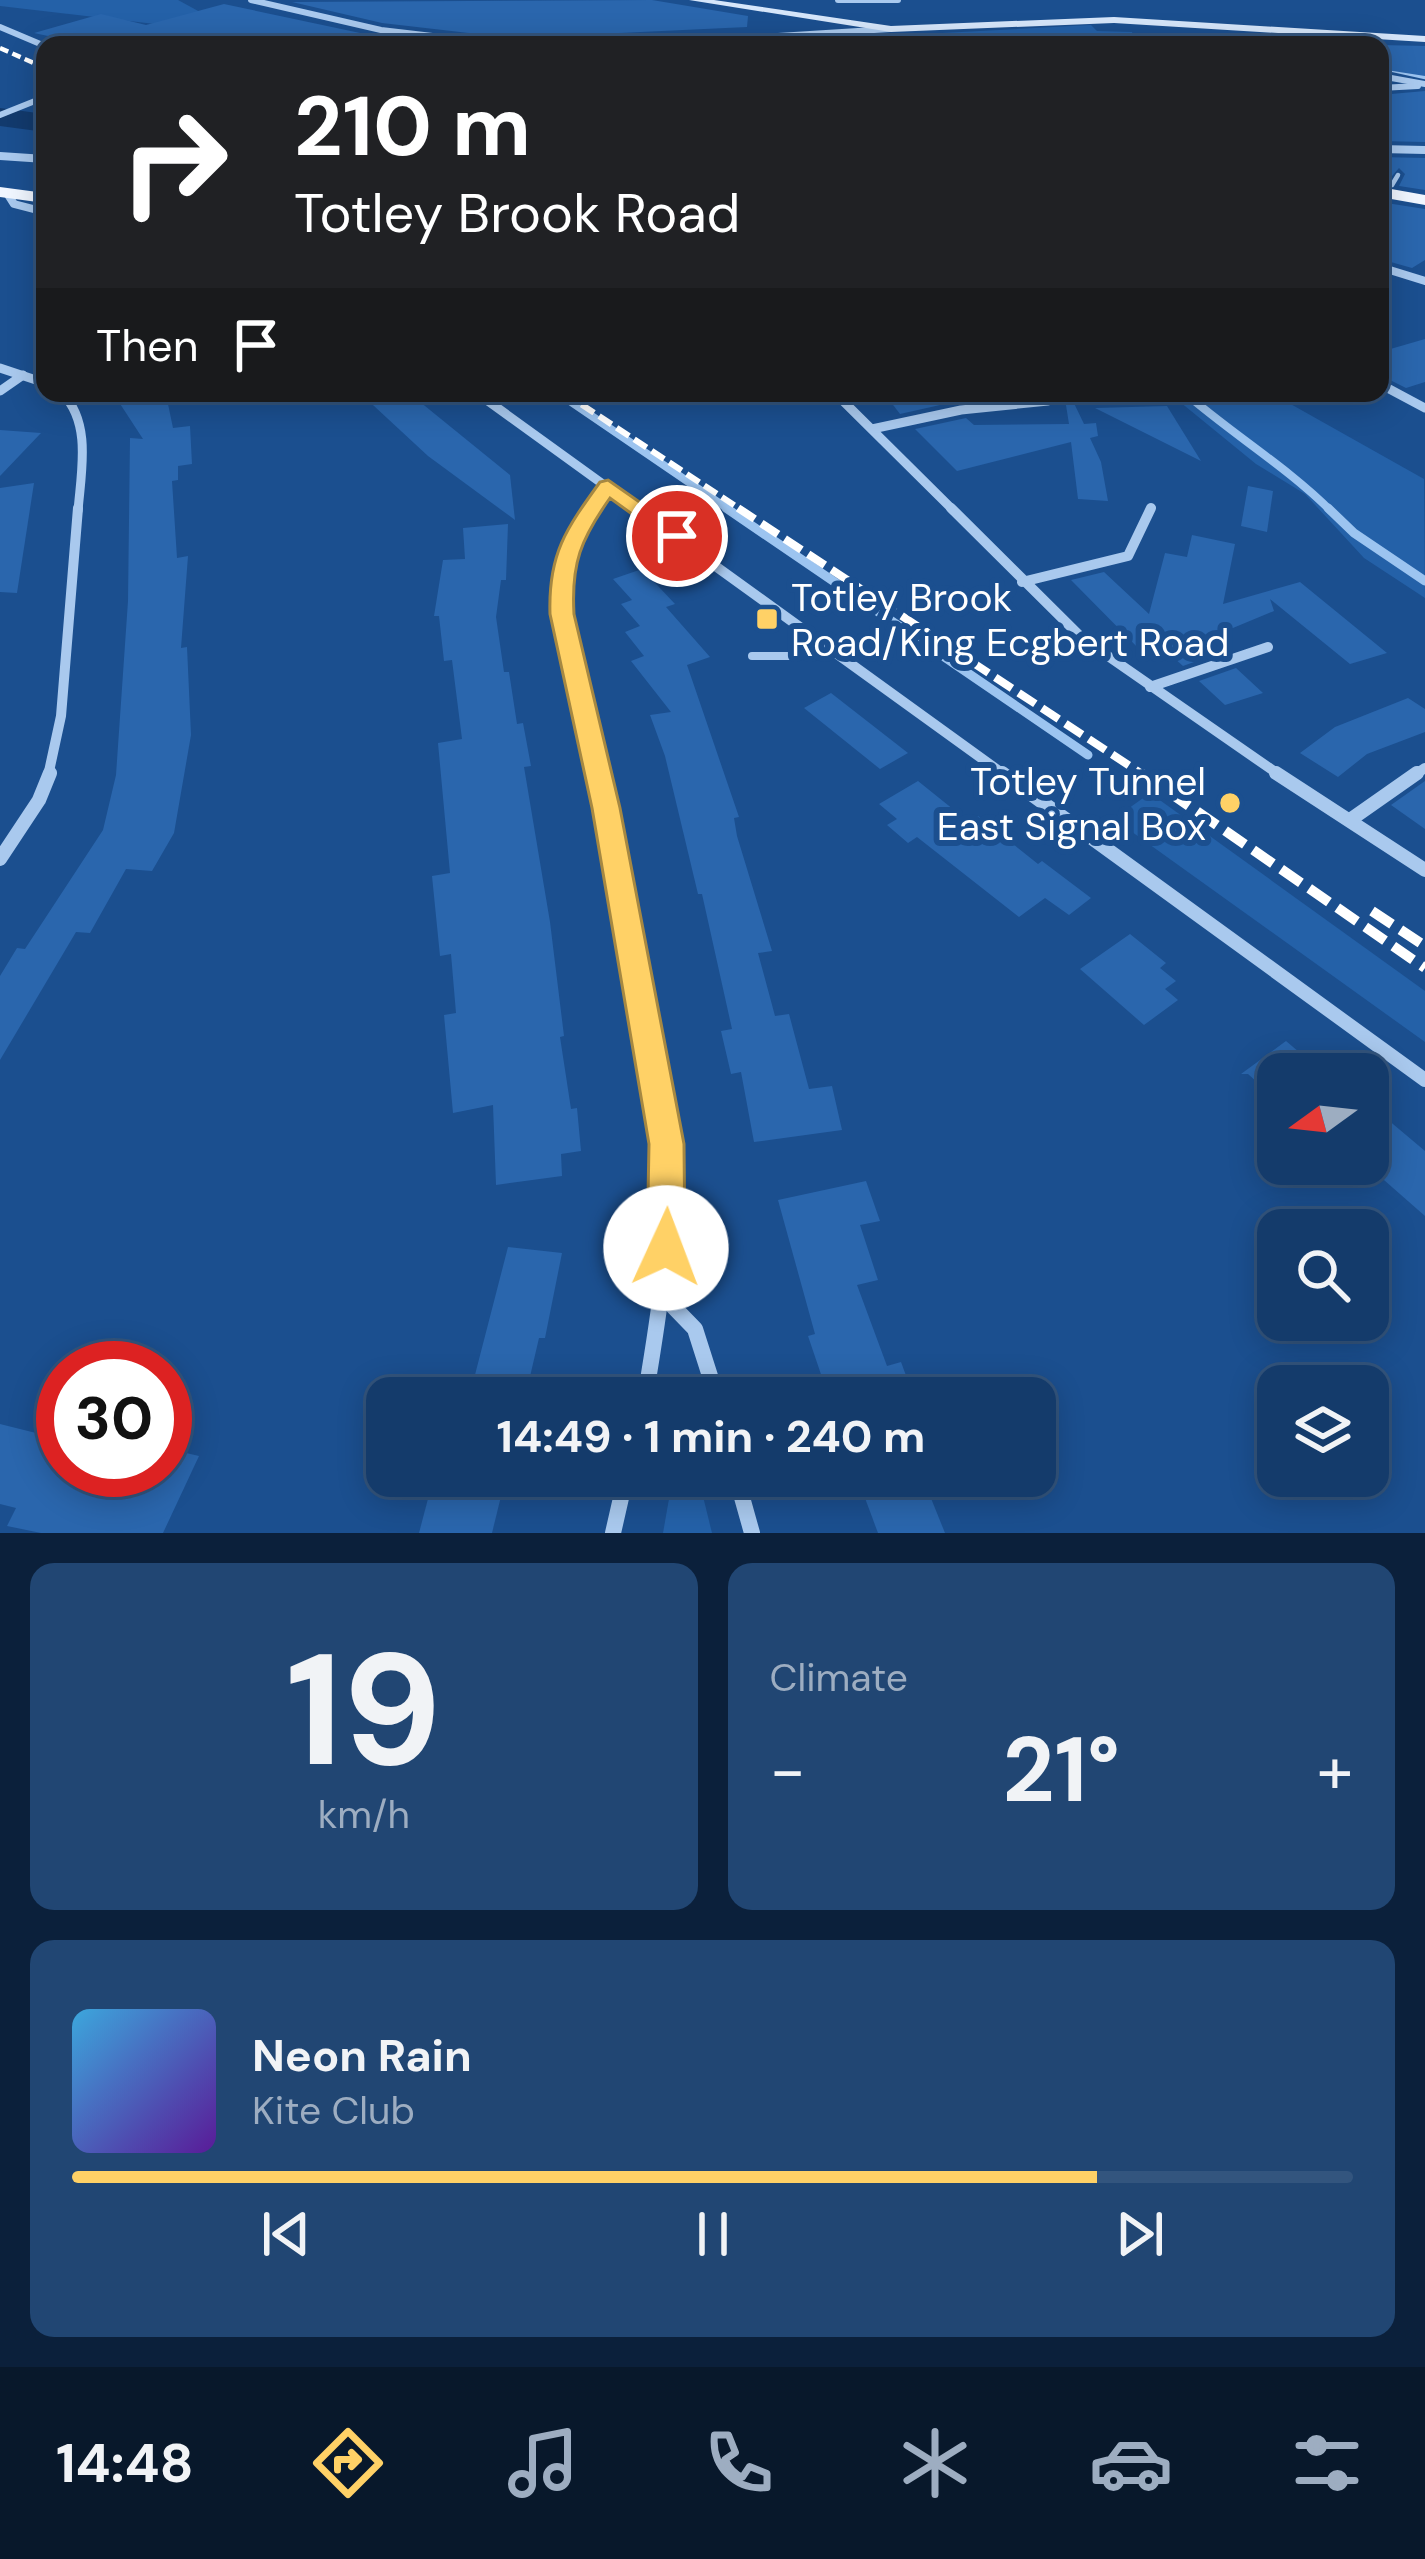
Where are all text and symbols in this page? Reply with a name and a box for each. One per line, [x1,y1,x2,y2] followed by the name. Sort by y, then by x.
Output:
[294,72,531,181] text: 210 m
[96,84,252,240] icon: right
[294,178,740,249] text: Totley Brook Road
[223,312,289,378] icon: arrive
[96,316,199,375] text: Then
[626,485,728,587] pin
[644,503,710,569] icon: arrive
[791,572,1230,668] place label: Totley Brook Road/King Ecgbert Road
[754,606,780,632] marker: Totley Brook Road/King Ecgbert Road
[937,756,1206,852] place label: Totley Tunnel East Signal Box
[1217,790,1243,816] marker: Totley Tunnel East Signal Box
[1257,1053,1389,1185] north arrow
[1257,1053,1389,1497] map controls
[603,1185,729,1311] position arrow
[1257,1209,1389,1341] button: search
[36,1341,192,1497] speed limit sign: 30
[1257,1365,1389,1497] button: layers
[497,1407,925,1466] text: 14:49 · 1 min · 240 m
[286,1609,442,1812] text: 19
[770,1652,908,1703] text: Climate
[1003,1712,1120,1829] text: 21°
[770,1728,806,1813] text: −
[1317,1728,1353,1813] text: +
[318,1789,410,1840] text: km/h
[252,2026,472,2085] text: Neon Rain
[252,2085,415,2136] text: Kite Club
[253,2201,319,2267] icon: previous
[680,2201,746,2267] icon: pause
[1107,2201,1173,2267] icon: next
[306,2421,390,2505] icon: directions
[501,2421,585,2505] icon: music
[697,2421,781,2505] icon: phone
[893,2421,977,2505] icon: climate
[1089,2421,1173,2505] icon: car
[1285,2421,1369,2505] icon: filters
[56,2428,194,2499] text: 14:48

